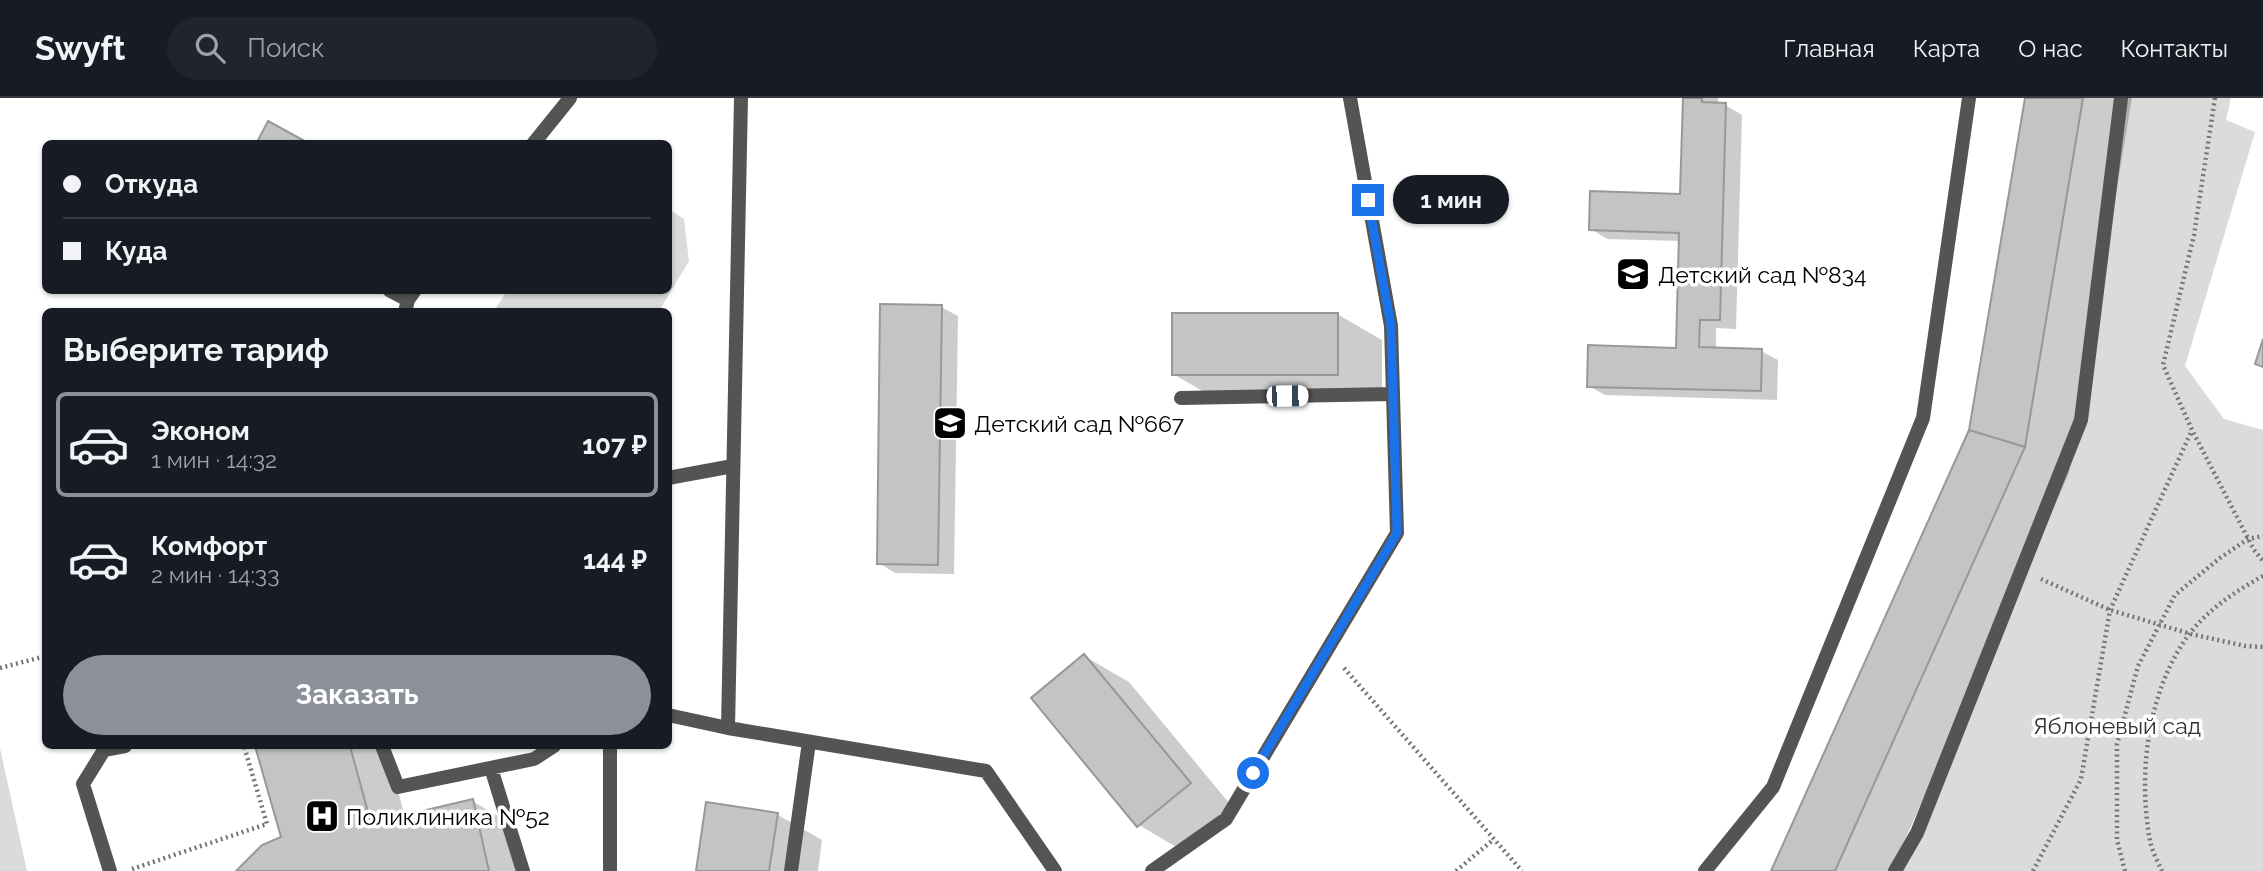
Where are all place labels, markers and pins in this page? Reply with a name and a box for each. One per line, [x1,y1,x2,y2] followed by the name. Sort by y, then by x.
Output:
[1614,255,1652,293] school or university icon: Детский сад №834
[1658,261,1867,288] place label: Детский сад №834
[931,404,969,442] school or university icon: Детский сад №667
[974,410,1185,437] place label: Детский сад №667
[303,797,341,835] hospital icon: Поликлиника №52
[346,803,550,830] place label: Поликлиника №52

